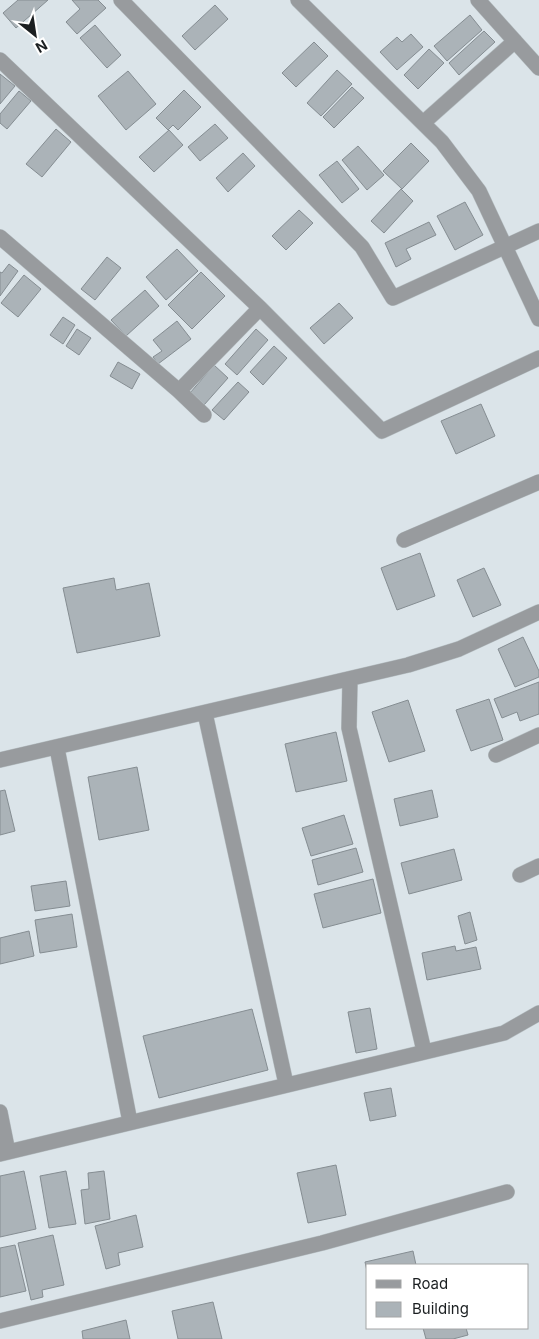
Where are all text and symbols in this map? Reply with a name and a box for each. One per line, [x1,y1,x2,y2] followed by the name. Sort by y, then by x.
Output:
[10,10,60,60] north arrow
[33,37,51,57] text: N
[366,1264,529,1329] legend
[412,1274,448,1293] text: Road
[412,1299,469,1318] text: Building

